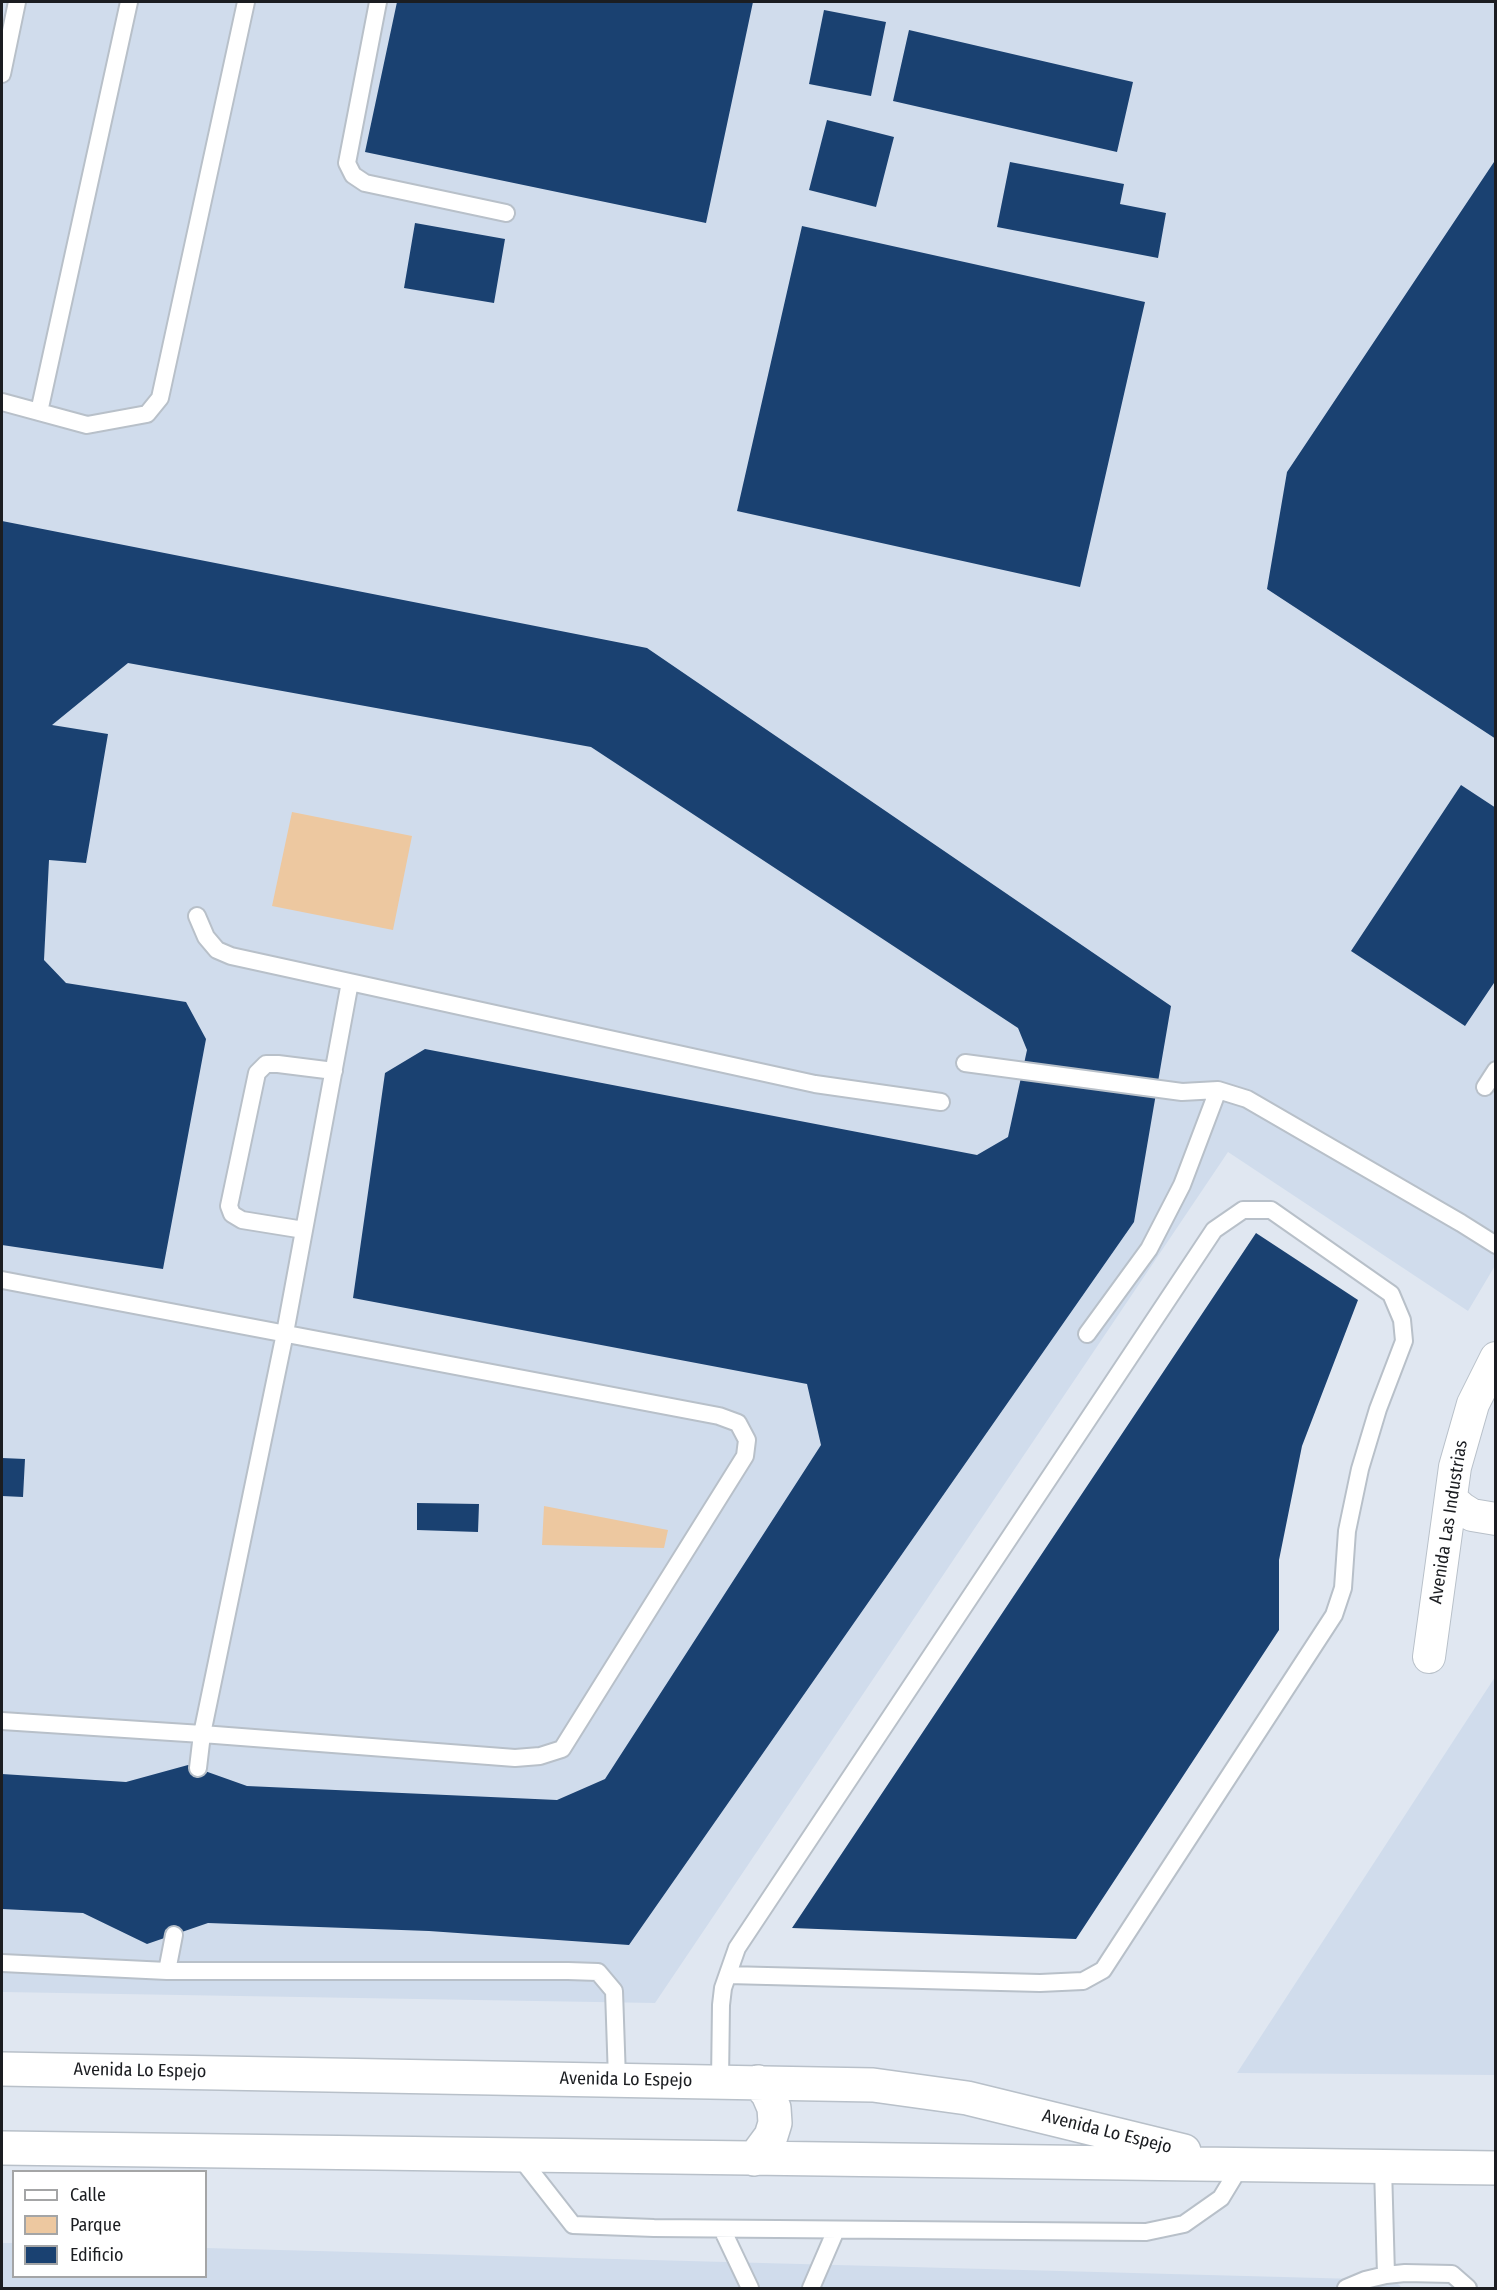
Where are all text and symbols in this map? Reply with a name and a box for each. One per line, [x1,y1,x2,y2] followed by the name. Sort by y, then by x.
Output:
[1425,1439,1473,1605] street label: Avenida Las Industrias
[73,2059,207,2083] street label: Avenida Lo Espejo
[559,2068,693,2092] street label: Avenida Lo Espejo
[1040,2105,1174,2159] street label: Avenida Lo Espejo
[12,2170,207,2278] legend
[70,2184,106,2206] text: Calle
[70,2214,121,2236] text: Parque
[70,2244,123,2266] text: Edificio

